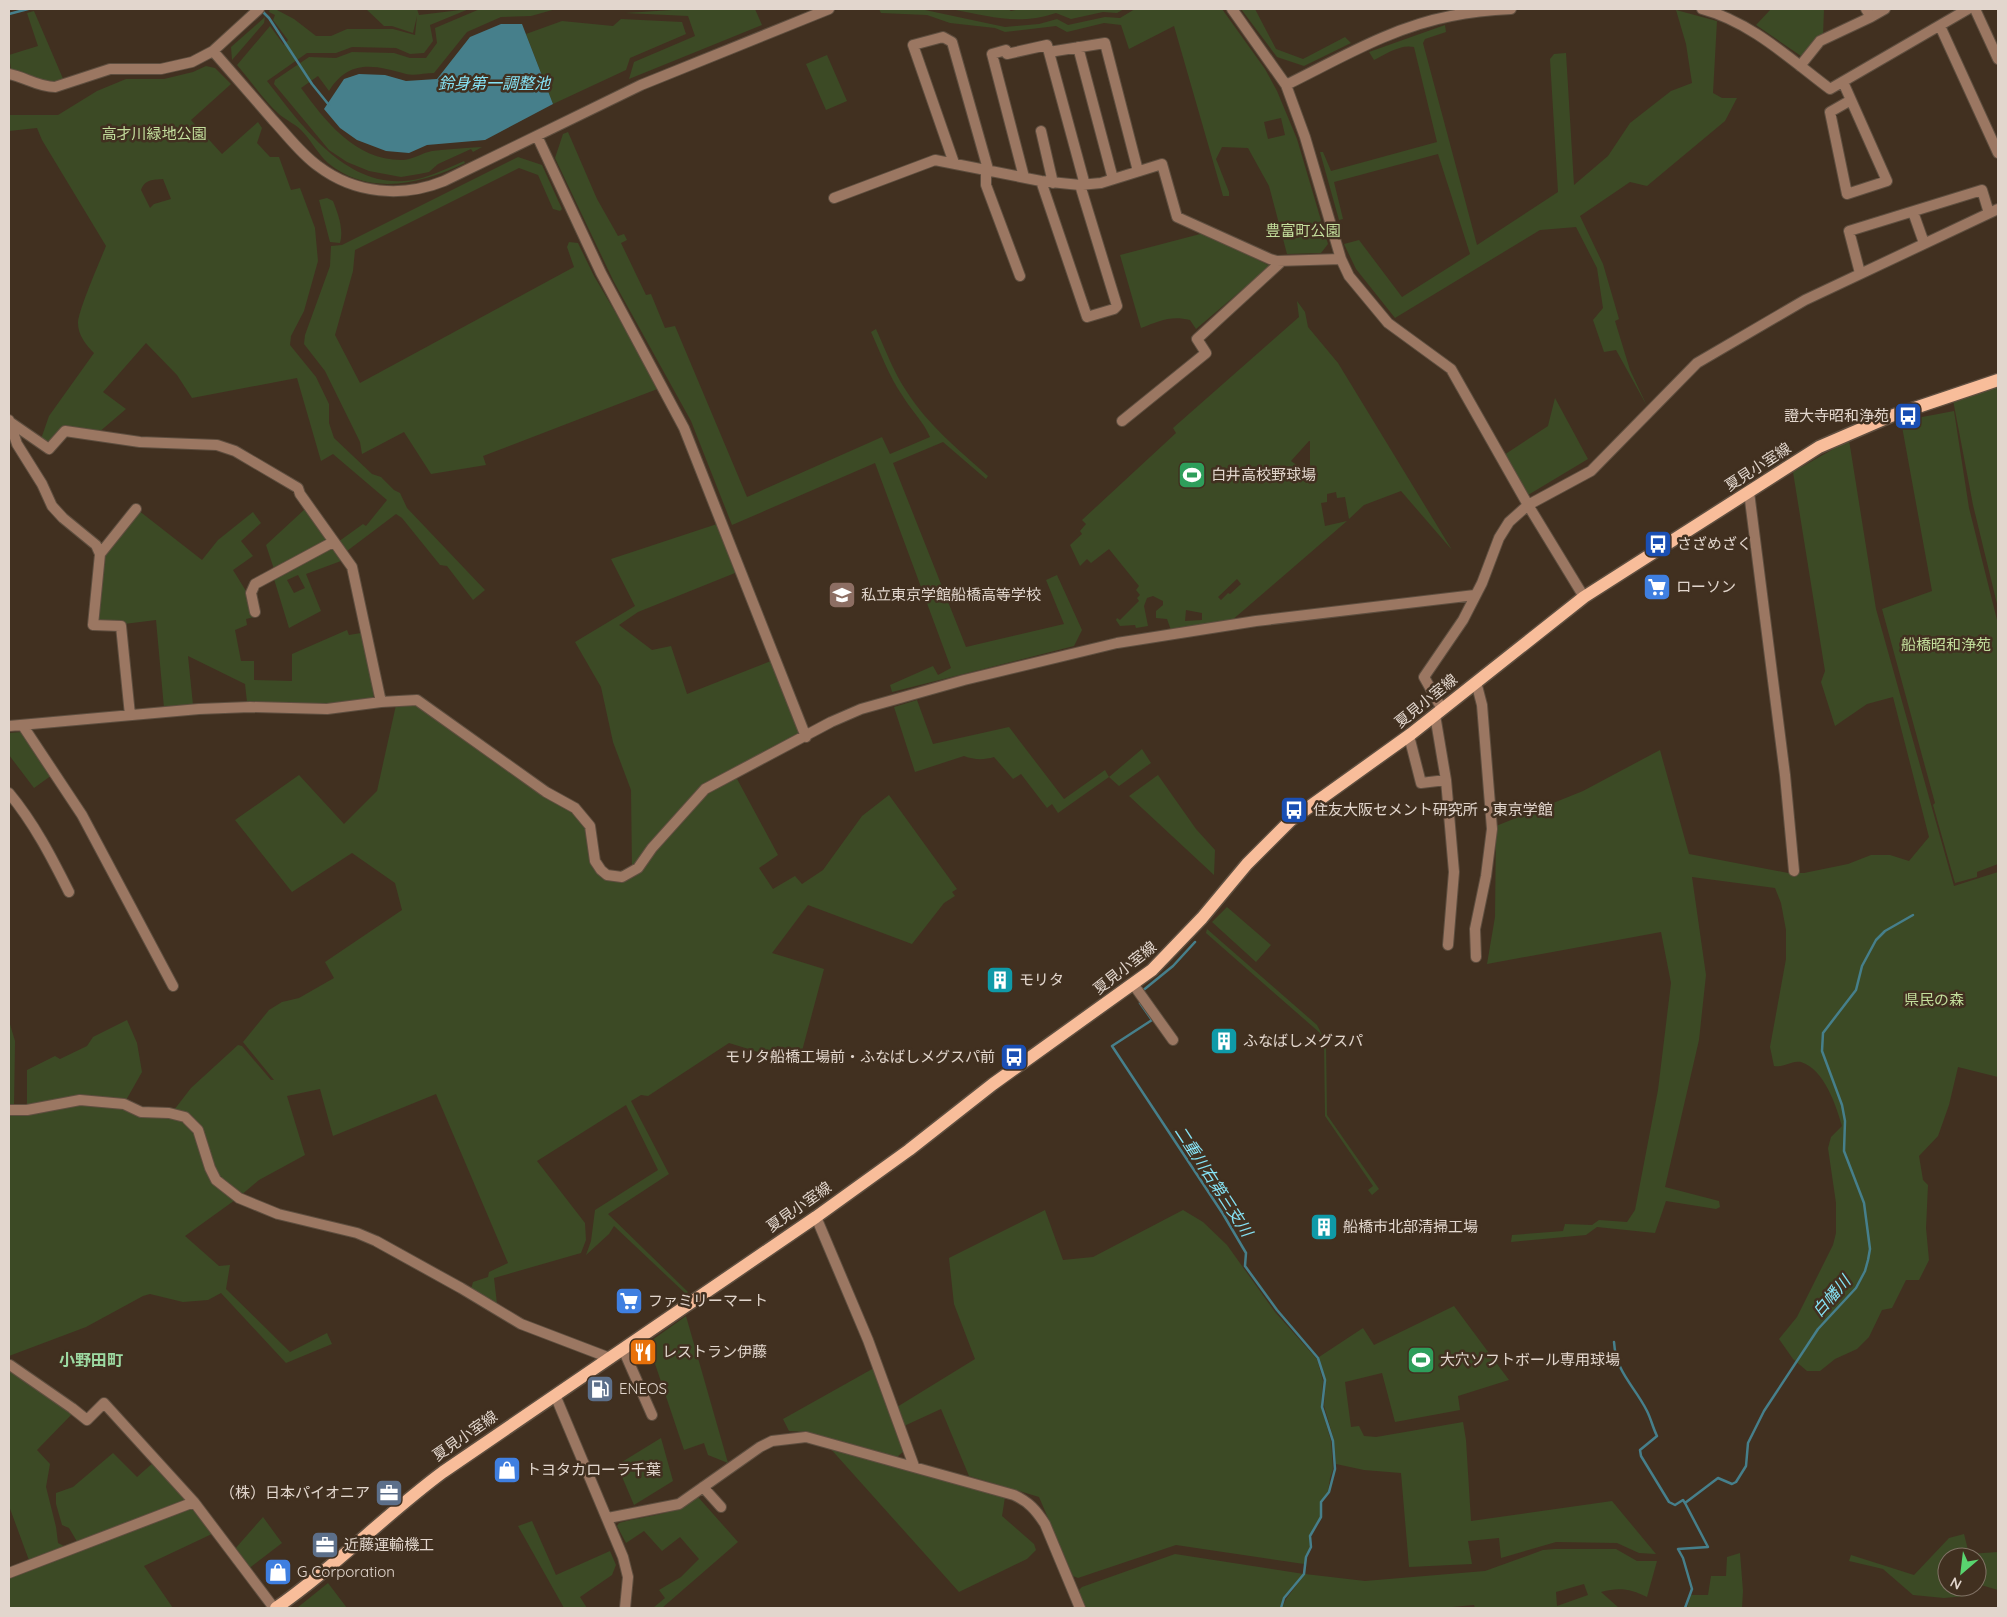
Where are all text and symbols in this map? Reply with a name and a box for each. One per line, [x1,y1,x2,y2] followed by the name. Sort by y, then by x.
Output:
[438,73,552,93] water label: 鈴身第一調整池
[101,124,207,143] park label: 高才川緑地公園
[1265,221,1341,240] park label: 豊富町公園
[1893,401,1923,431] bus stop icon: 證大寺昭和浄苑
[1784,406,1889,425] place label: 證大寺昭和浄苑
[1721,438,1794,495] street label: 夏見小室線
[1177,460,1207,490] sports icon: 白井高校野球場
[1211,465,1316,484] place label: 白井高校野球場
[1643,529,1673,559] bus stop icon: さざめざく
[1677,534,1752,553] place label: さざめざく
[1642,572,1672,602] supermarket icon: ローソン
[1676,577,1736,596] place label: ローソン
[827,580,857,610] school or university icon: 私立東京学館船橋高等学校
[861,585,1041,604] place label: 私立東京学館船橋高等学校
[1901,635,1991,654] park label: 船橋昭和浄苑
[1391,670,1461,732] street label: 夏見小室線
[1279,795,1309,825] bus stop icon: 住友大阪セメント研究所・東京学館
[1313,800,1553,819] place label: 住友大阪セメント研究所・東京学館
[1089,937,1160,998] street label: 夏見小室線
[985,965,1015,995] building icon: モリタ
[1019,970,1064,989] place label: モリタ
[1904,990,1964,1009] park label: 県民の森
[1209,1026,1239,1056] building icon: ふなばしメグスパ
[1243,1031,1363,1050] place label: ふなばしメグスパ
[999,1042,1029,1072] bus stop icon: モリタ船橋工場前・ふなばしメグスパ前
[725,1047,995,1066] place label: モリタ船橋工場前・ふなばしメグスパ前
[1171,1122,1258,1242] water label: 二重川右第三支川
[763,1177,835,1236] street label: 夏見小室線
[1309,1212,1339,1242] building icon: 船橋市北部清掃工場
[1343,1217,1478,1236] place label: 船橋市北部清掃工場
[1808,1270,1856,1321] water label: 白幡川
[614,1286,644,1316] supermarket icon: ファミリーマート
[648,1291,768,1310] place label: ファミリーマート
[628,1337,658,1367] restaurant icon: レストラン伊藤
[662,1342,767,1361] place label: レストラン伊藤
[1406,1345,1436,1375] sports icon: 大穴ソフトボール専用球場
[59,1350,123,1370] district label: 小野田町
[1440,1350,1620,1369] place label: 大穴ソフトボール専用球場
[585,1374,615,1404] fuel station icon: ENEOS
[619,1379,667,1398] place label: ENEOS
[429,1406,501,1465] street label: 夏見小室線
[492,1455,522,1485] shop icon: トヨタカローラ千葉
[526,1460,661,1479] place label: トヨタカローラ千葉
[374,1478,404,1508] office icon: （株）日本パイオニア
[220,1483,370,1502] place label: （株）日本パイオニア
[310,1530,340,1560] office icon: 近藤運輸機工
[344,1535,434,1554] place label: 近藤運輸機工
[1937,1547,1987,1597] north arrow
[263,1557,293,1587] shop icon: G Corporation
[297,1562,395,1581] place label: G Corporation
[1947,1573,1965,1594] text: N

